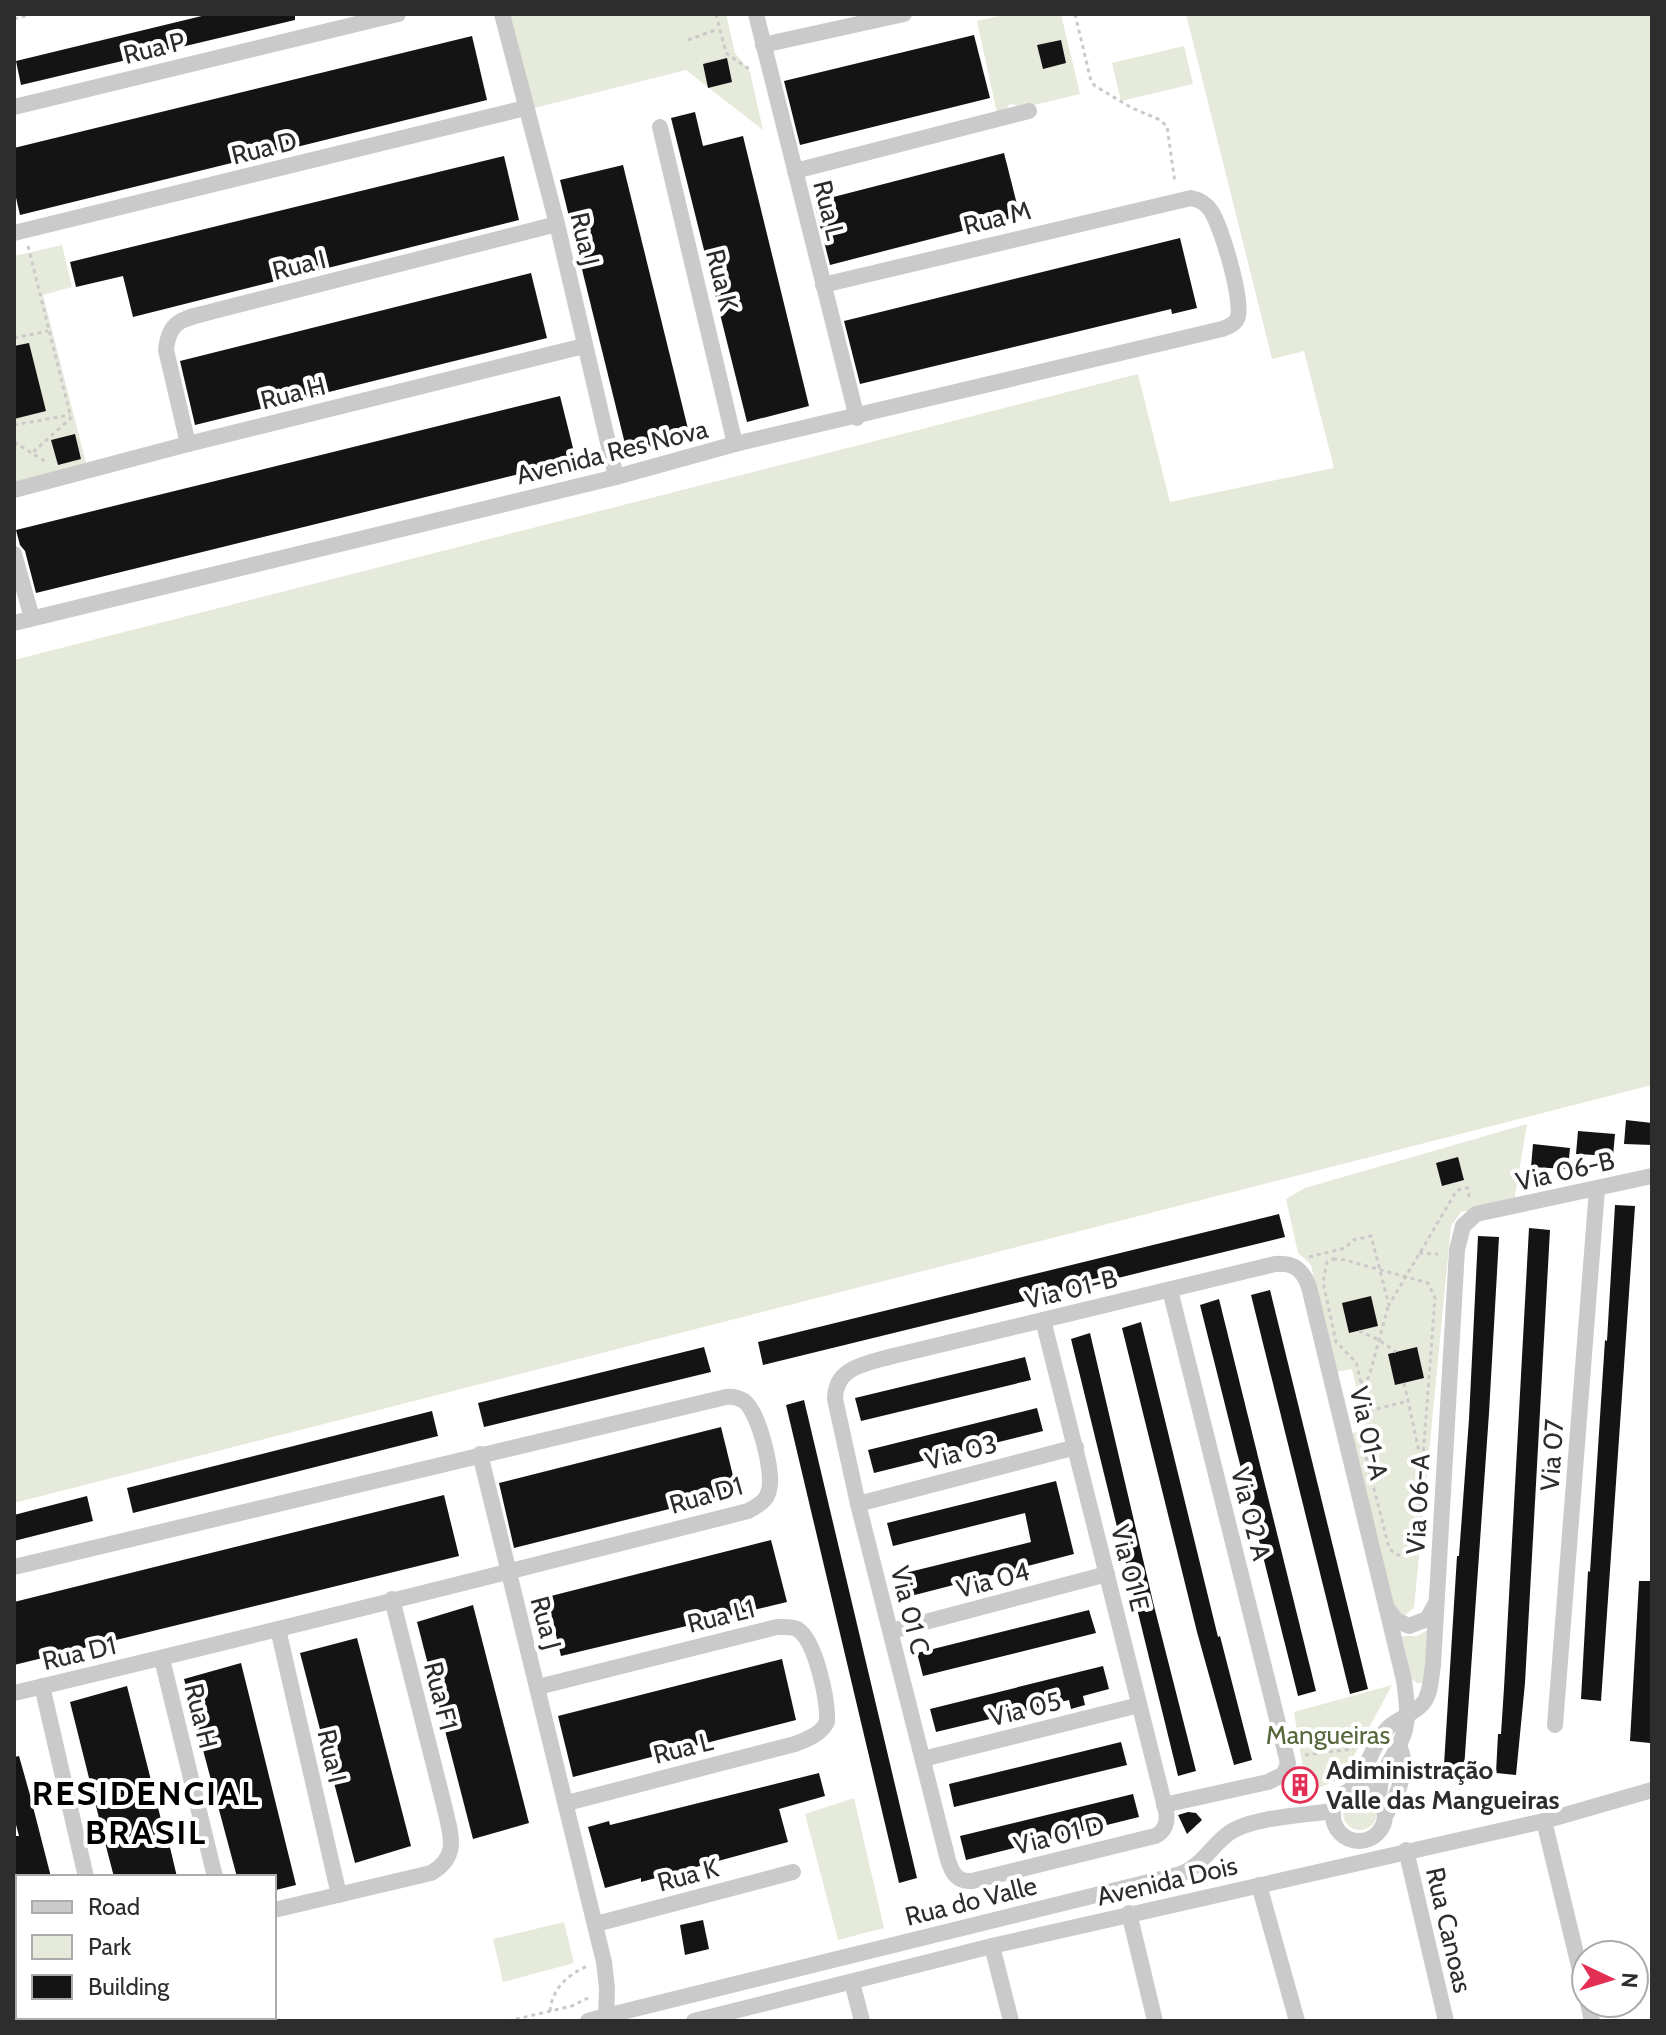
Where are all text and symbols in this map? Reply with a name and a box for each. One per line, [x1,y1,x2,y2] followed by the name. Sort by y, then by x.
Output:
[120,25,188,71] street label: Rua P
[228,124,300,172] street label: Rua D
[806,177,852,243] street label: Rua L
[960,194,1034,242] street label: Rua M
[563,209,607,269] street label: Rua J
[269,243,329,287] street label: Rua I
[699,246,745,314] street label: Rua K
[257,370,329,416] street label: Rua H
[513,413,711,491] street label: Avenida Res Nova
[1513,1144,1617,1198] street label: Via 06-B
[1022,1262,1120,1316] street label: Via 01-B
[1343,1383,1395,1483] street label: Via 01-A
[1534,1418,1570,1492] street label: Via 07
[922,1427,1000,1477] street label: Via 03
[1399,1453,1437,1555] street label: Via 06-A
[1224,1464,1278,1564] street label: Via 02 A
[666,1469,746,1521] street label: Rua D1
[1104,1522,1156,1614] street label: Via 01 E
[953,1555,1033,1605] street label: Via 04
[884,1563,936,1657] street label: Via 01 C
[684,1592,758,1640] street label: Rua L1
[524,1593,568,1653] street label: Rua J
[39,1629,119,1677] street label: Rua D1
[417,1658,465,1734] street label: Rua F1
[178,1680,224,1752] street label: Rua H
[986,1685,1064,1733] street label: Via 05
[1266,1719,1391,1751] park label: Mangueiras
[650,1725,716,1771] street label: Rua L
[310,1726,354,1786] street label: Rua I
[1326,1754,1560,1816] place label: Adiministração Valle das Mangueiras
[1281,1766,1319,1804] building icon: Adiministração Valle das Mangueiras
[32,1772,260,1853] district label: RESIDENCIAL BRASIL
[1010,1808,1108,1862] street label: Via 01 D
[1094,1849,1241,1913] street label: Avenida Dois
[654,1851,722,1898] street label: Rua K
[1419,1864,1479,1996] street label: Rua Canoas
[902,1869,1040,1933] street label: Rua do Valle
[16,1875,276,2019] legend
[88,1892,140,1921] text: Road
[88,1932,131,1961] text: Park
[1570,1939,1650,2019] north arrow
[88,1972,170,2001] text: Building
[1615,1972,1643,1989] text: N

